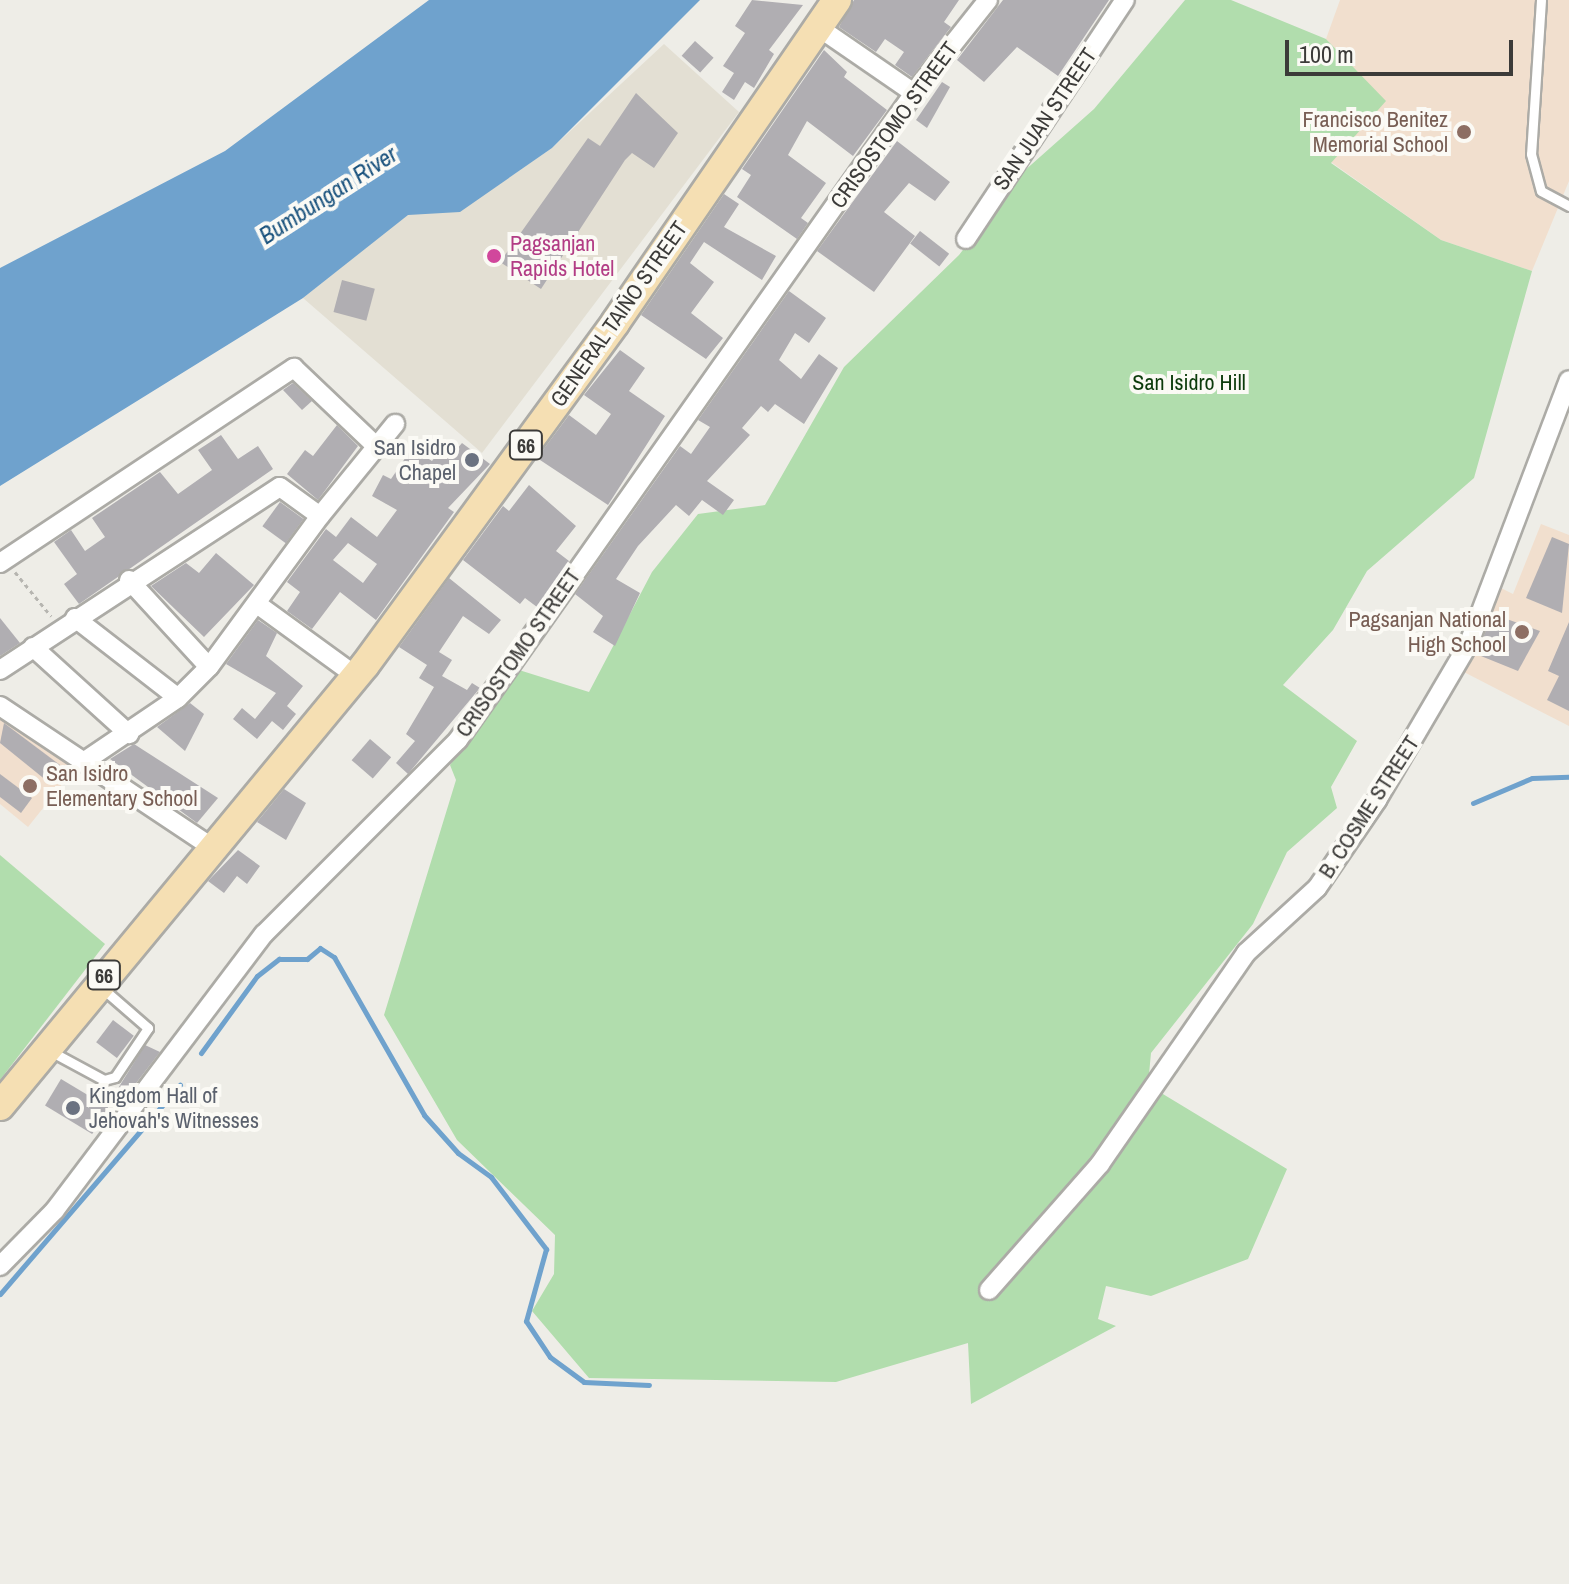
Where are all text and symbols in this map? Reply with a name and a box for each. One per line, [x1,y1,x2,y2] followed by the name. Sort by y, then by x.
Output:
[1289,24,1517,74] scale bar
[825,37,963,213] street label: CRISOSTOMO STREET
[1299,38,1354,70] text: 100 m
[988,43,1102,195] street label: SAN JUAN STREET
[1303,106,1448,158] place label: Francisco Benitez Memorial School
[1455,123,1473,141] marker: Francisco Benitez Memorial School
[254,140,402,250] water label: Bumbungan River
[545,216,693,412] street label: GENERAL TAIÑO STREET
[510,230,614,282] place label: Pagsanjan Rapids Hotel
[485,247,503,265] marker: Pagsanjan Rapids Hotel
[1132,370,1246,396] park label: San Isidro Hill
[508,429,544,461] road number: 66
[374,434,456,486] place label: San Isidro Chapel
[463,451,481,469] marker: San Isidro Chapel
[450,564,586,742] street label: CRISOSTOMO STREET
[1349,606,1506,658] place label: Pagsanjan National High School
[1513,623,1531,641] marker: Pagsanjan National High School
[1313,731,1425,883] street label: B. COSME STREET
[46,760,197,812] place label: San Isidro Elementary School
[21,777,39,795] marker: San Isidro Elementary School
[86,959,122,991] road number: 66
[89,1082,259,1134] place label: Kingdom Hall of Jehovah's Witnesses
[64,1099,82,1117] marker: Kingdom Hall of Jehovah's Witnesses

